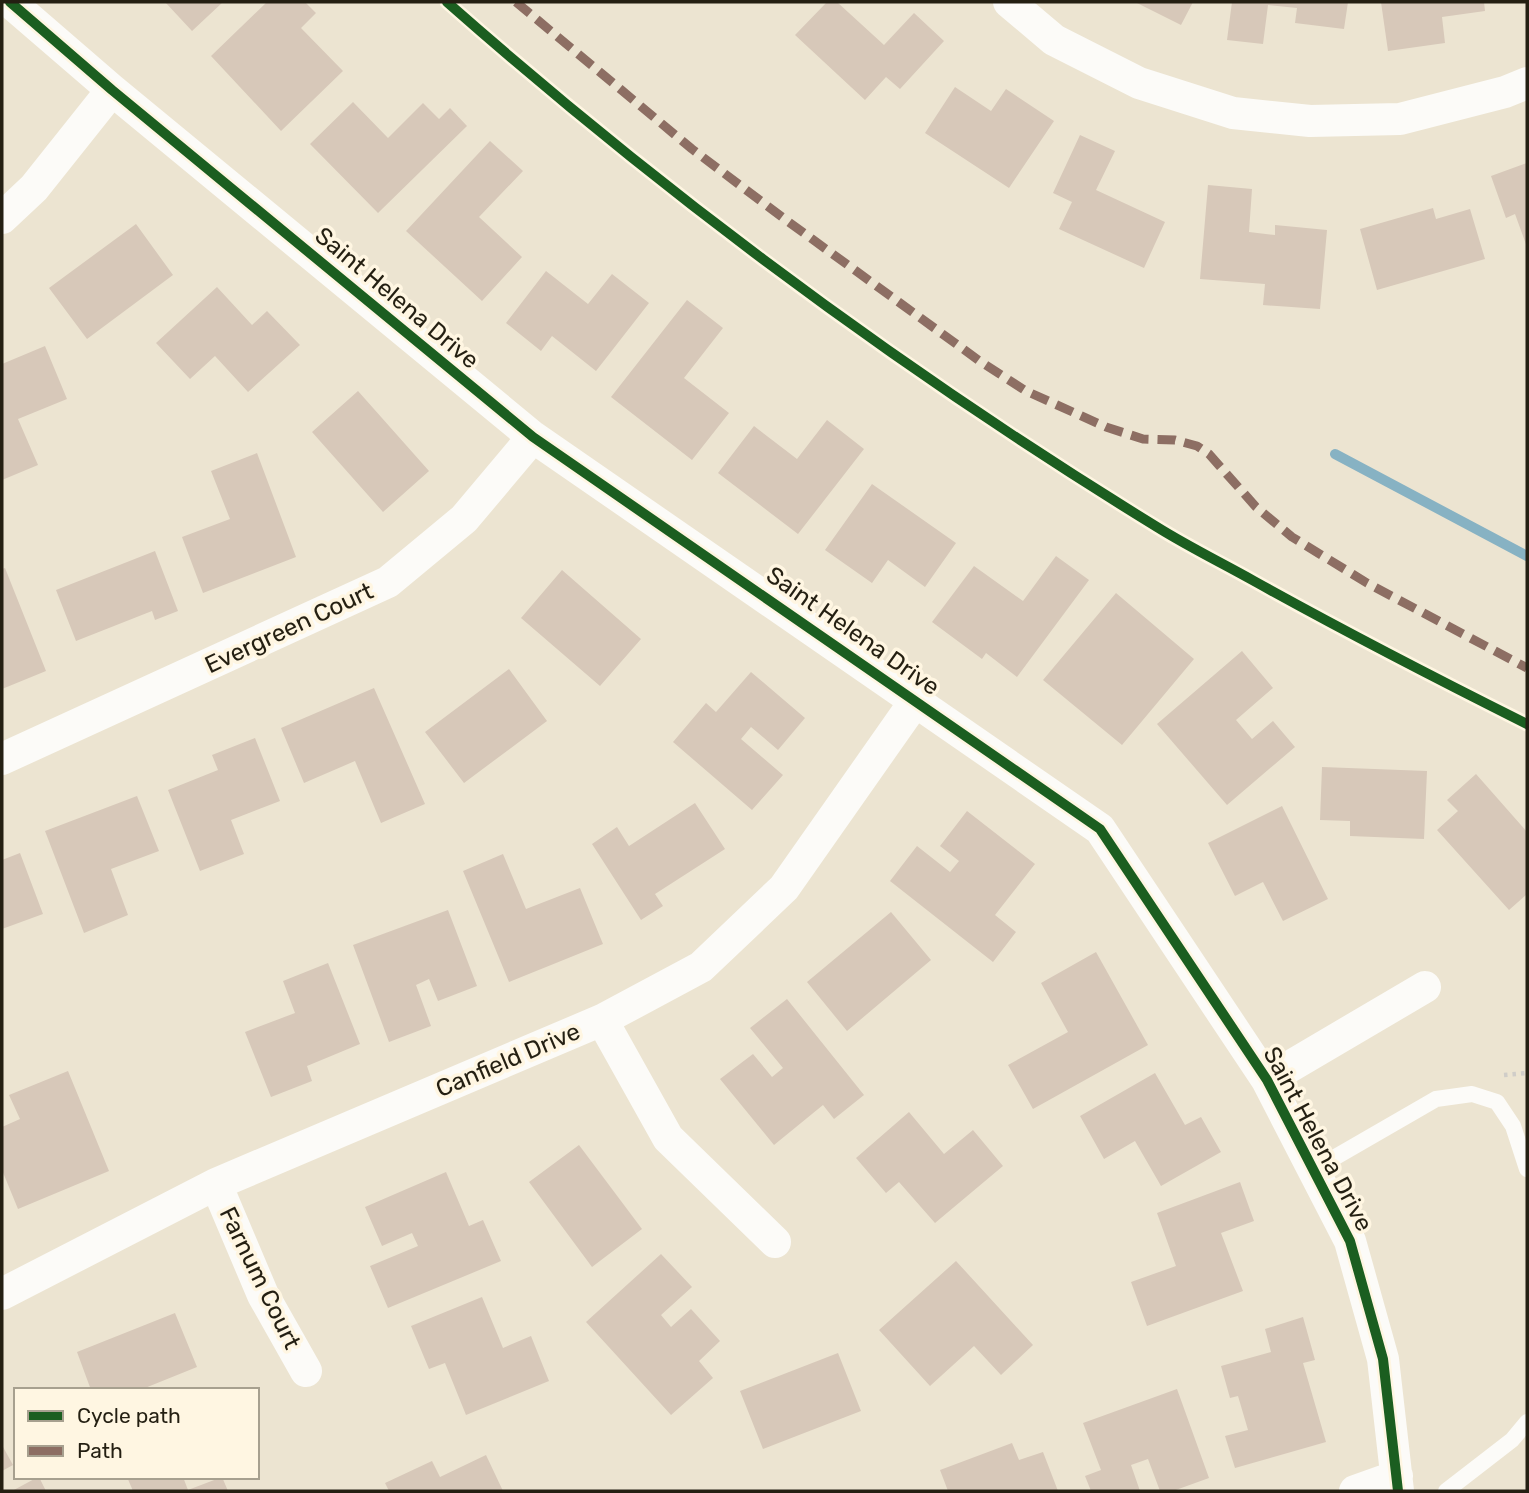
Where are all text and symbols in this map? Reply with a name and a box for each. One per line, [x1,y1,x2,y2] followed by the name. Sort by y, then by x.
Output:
[310,221,484,375] street label: Saint Helena Drive
[761,561,945,701] street label: Saint Helena Drive
[200,577,378,679] street label: Evergreen Court
[432,1017,584,1103] street label: Canfield Drive
[1258,1042,1378,1236] street label: Saint Helena Drive
[214,1202,306,1354] street label: Farnum Court
[14,1388,259,1479] legend
[77,1403,181,1428] text: Cycle path
[77,1438,123,1463] text: Path

